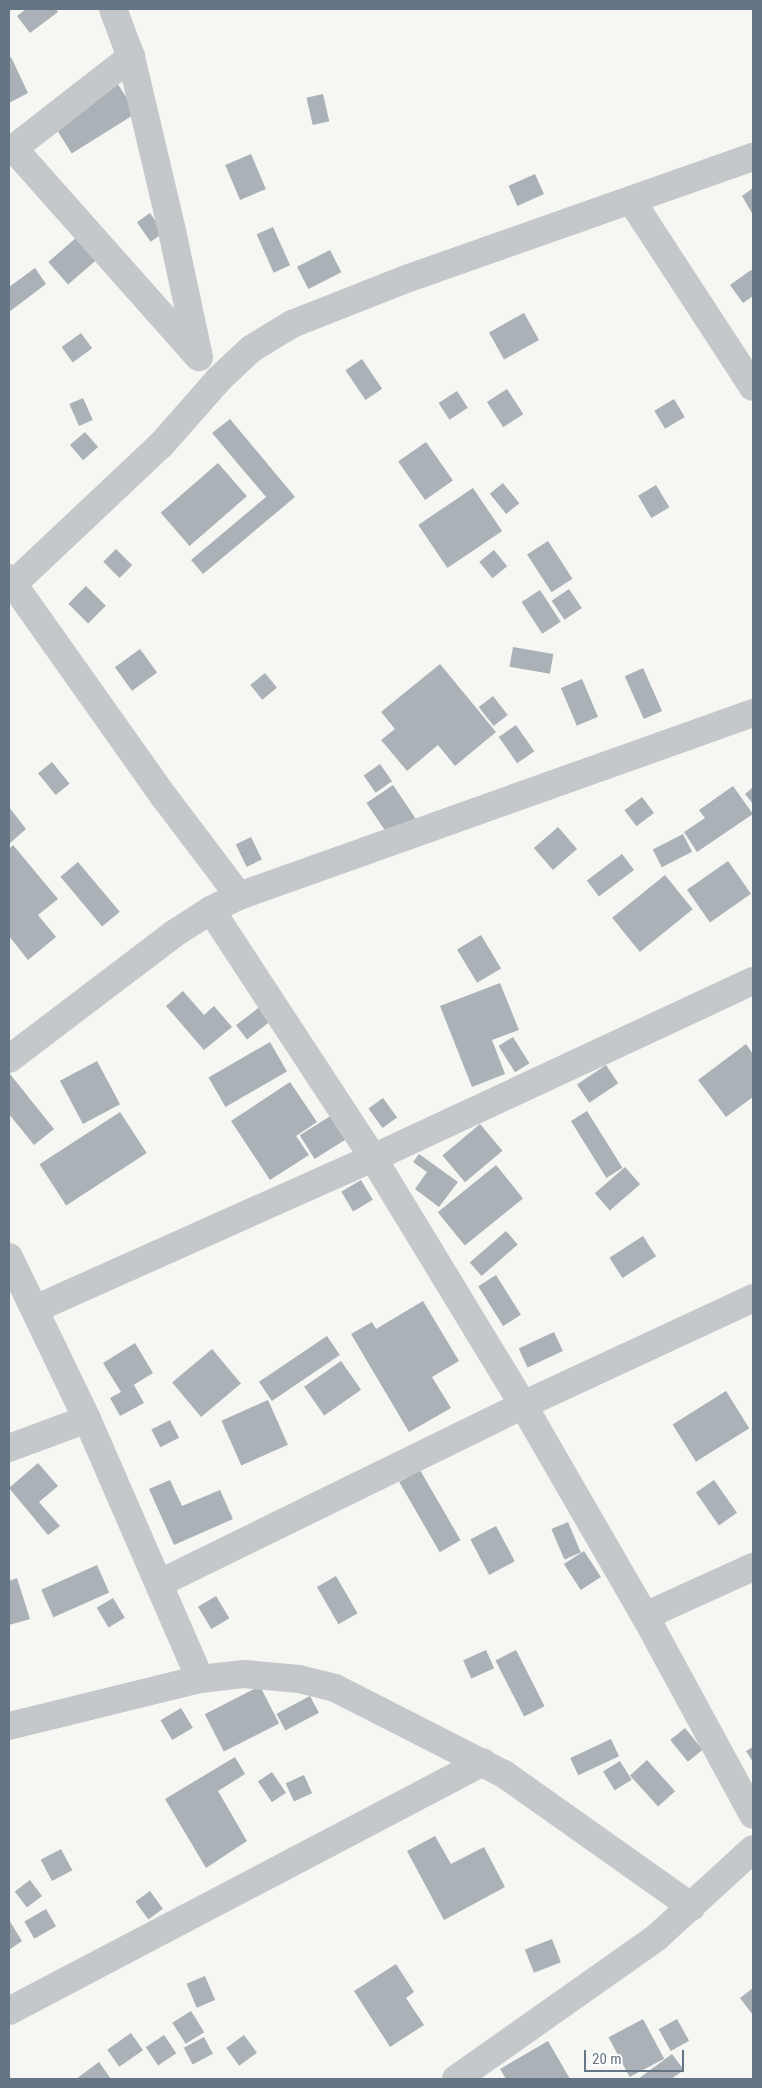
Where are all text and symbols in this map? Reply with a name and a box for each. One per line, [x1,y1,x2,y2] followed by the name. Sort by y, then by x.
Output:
[587,2040,687,2072] scale bar
[592,2050,622,2068] text: 20 m

